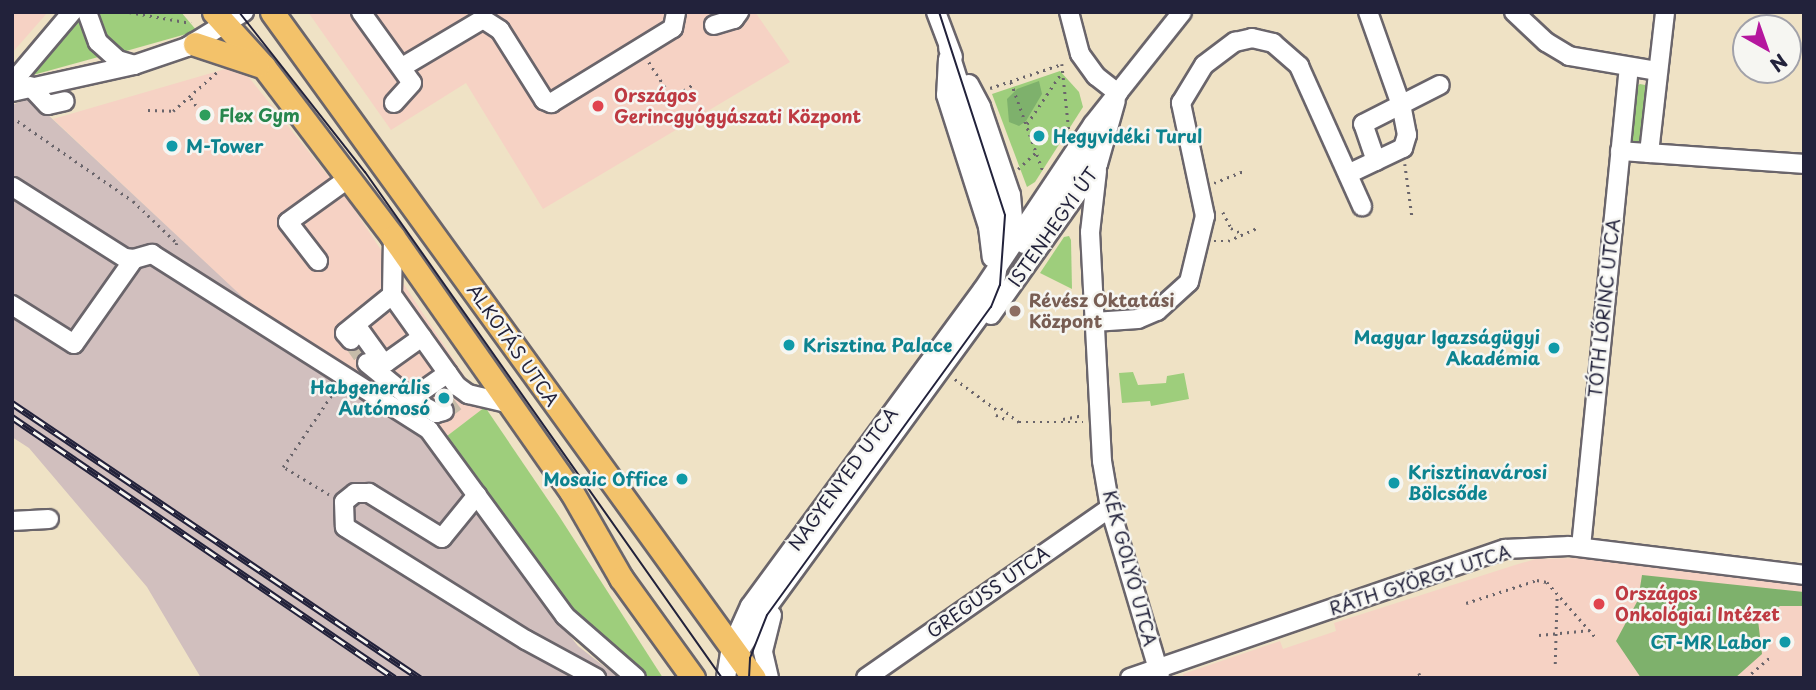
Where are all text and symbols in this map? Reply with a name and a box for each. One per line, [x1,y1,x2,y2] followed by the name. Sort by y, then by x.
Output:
[1732,14,1802,84] north arrow
[1764,48,1794,79] text: N
[614,85,861,128] place label: Országos Gerincgyógyászati Központ
[588,96,608,116] marker: Országos Gerincgyógyászati Központ
[219,104,303,126] place label: Flex Gym
[197,107,213,123] marker: Flex Gym
[1053,125,1203,147] place label: Hegyvidéki Turul
[1031,128,1047,144] marker: Hegyvidéki Turul
[186,135,264,157] place label: M-Tower
[164,138,180,154] marker: M-Tower
[1004,163,1102,291] street label: ISTENHEGYI ÚT
[1584,216,1624,400] street label: TÓTH LŐRINC UTCA
[463,280,563,410] street label: ALKOTÁS UTCA
[1029,290,1176,332] place label: Révész Oktatási Központ
[1007,303,1023,319] marker: Révész Oktatási Központ
[1353,327,1540,370] place label: Magyar Igazságügyi Akadémia
[803,334,953,356] place label: Krisztina Palace
[781,337,797,353] marker: Krisztina Palace
[1546,340,1562,356] marker: Magyar Igazságügyi Akadémia
[310,377,430,420] place label: Habgenerális Autómosó
[436,390,452,406] marker: Habgenerális Autómosó
[783,403,903,555] street label: NAGYENYED UTCA
[1408,462,1547,504] place label: Krisztinavárosi Bölcsőde
[543,468,668,490] place label: Mosaic Office
[674,471,690,487] marker: Mosaic Office
[1386,475,1402,491] marker: Krisztinavárosi Bölcsőde
[1098,486,1162,650] street label: KÉK GOLYÓ UTCA
[1326,540,1514,620] street label: RÁTH GYÖRGY UTCA
[922,542,1054,642] street label: GREGUSS UTCA
[1615,583,1780,626] place label: Országos Onkológiai Intézet
[1589,594,1609,614] marker: Országos Onkológiai Intézet
[1648,631,1771,653] place label: CT-MR Labor
[1777,634,1793,650] marker: CT-MR Labor

